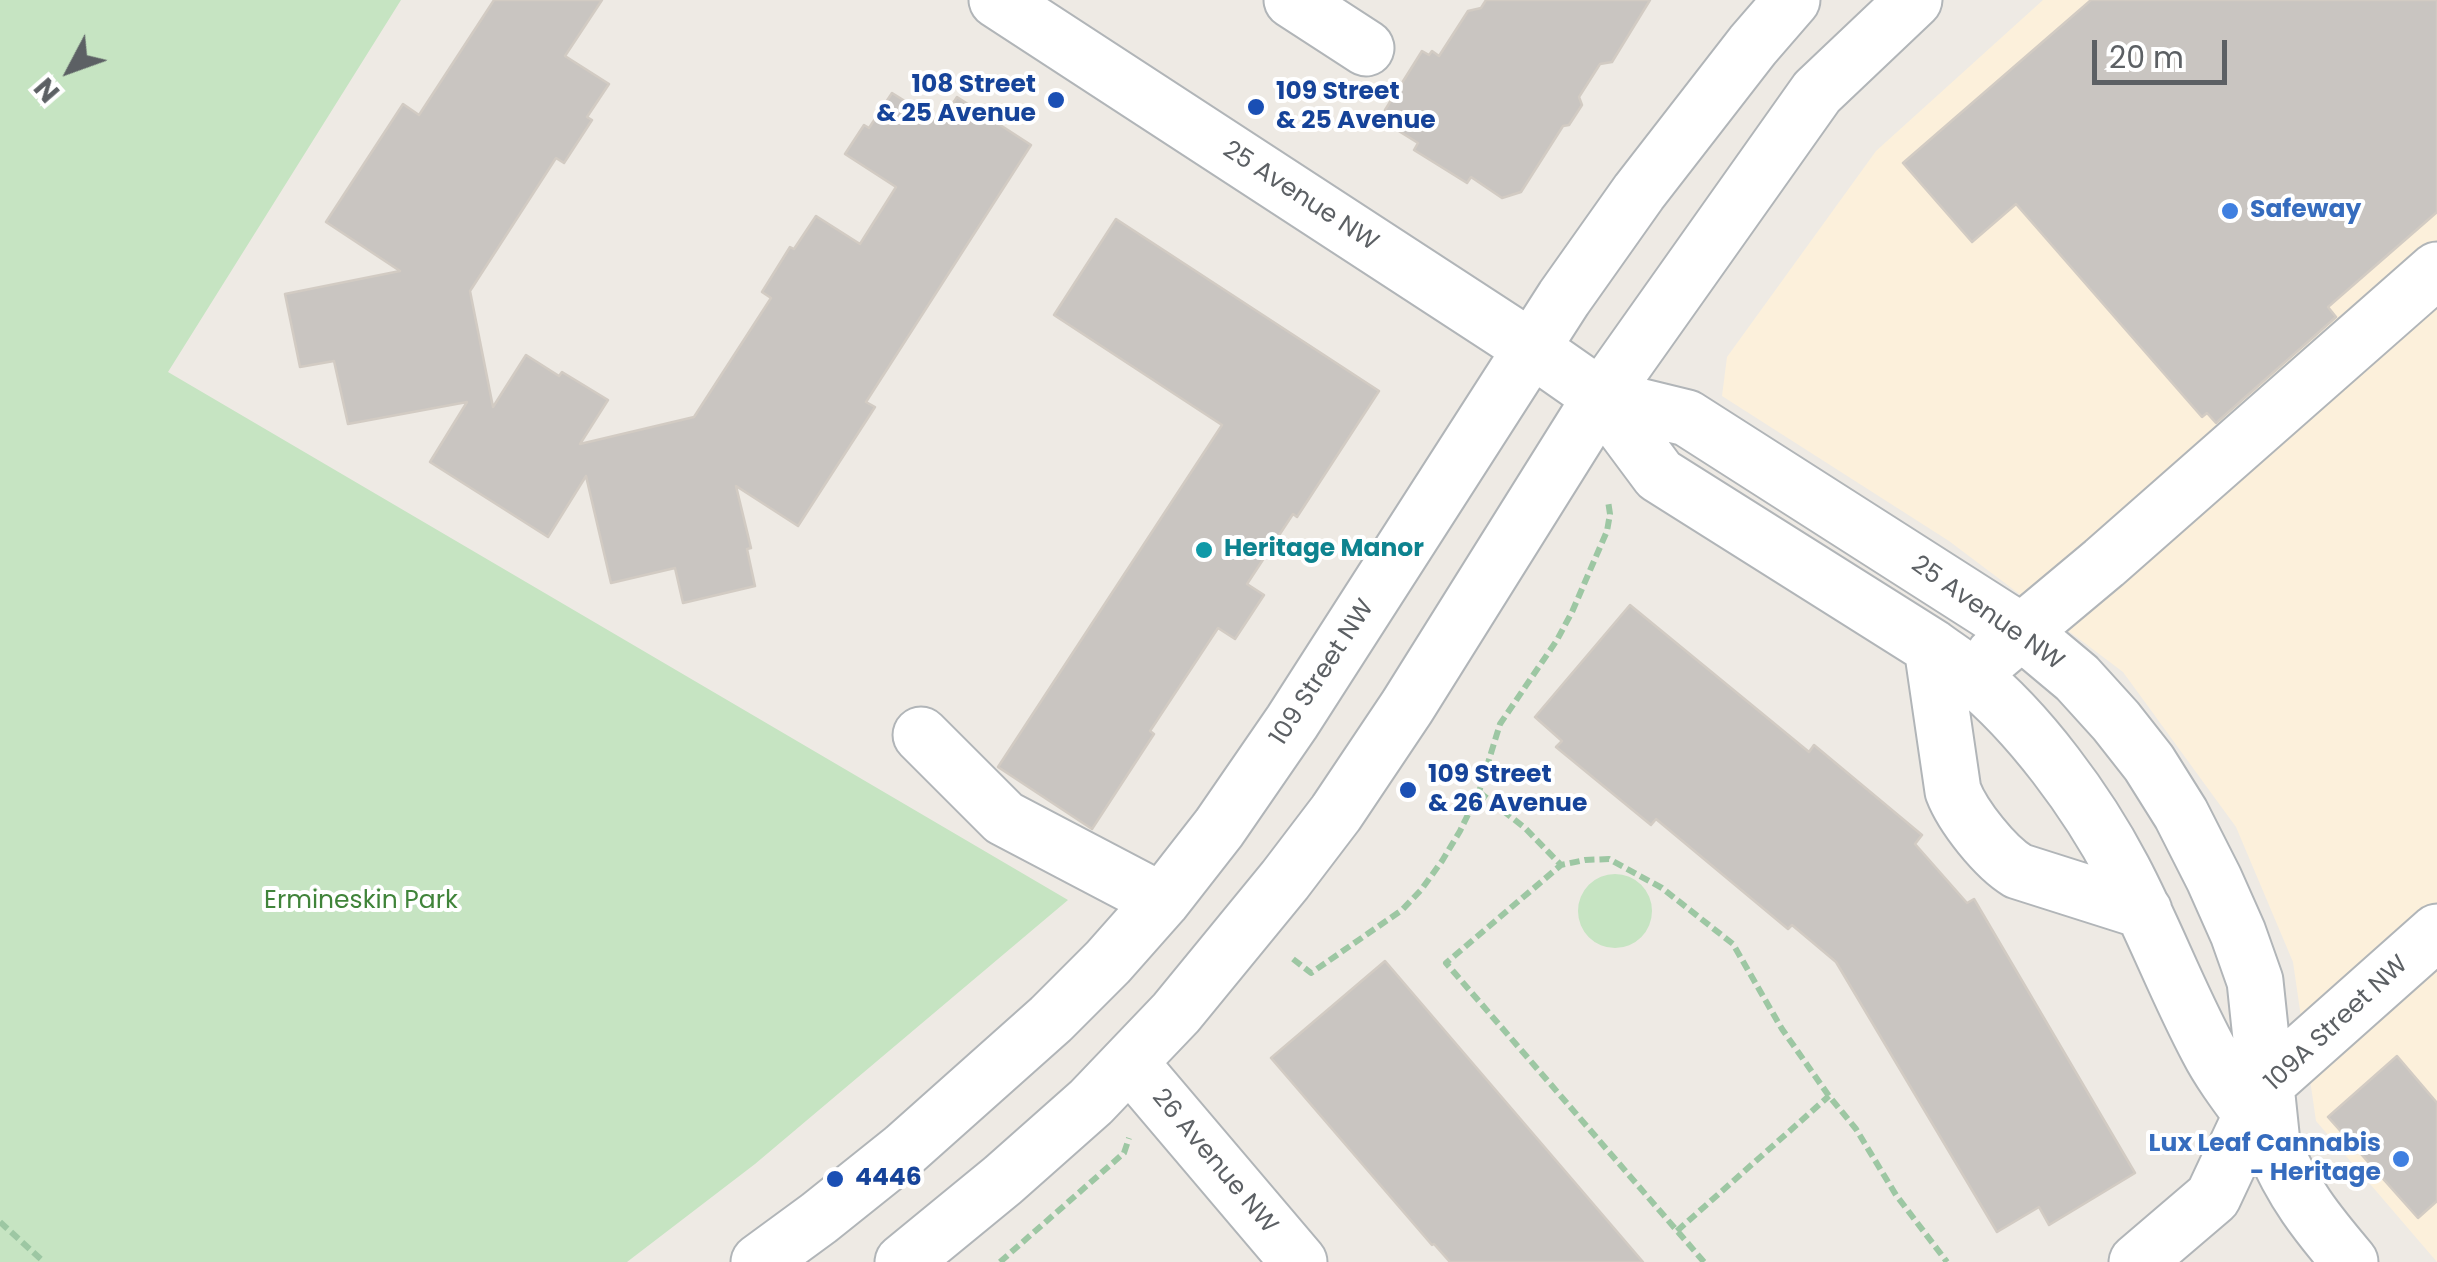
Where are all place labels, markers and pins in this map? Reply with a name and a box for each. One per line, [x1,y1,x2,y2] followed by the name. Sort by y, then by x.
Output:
[876,71,1036,130] place label: 108 Street & 25 Avenue
[1276,78,1436,137] place label: 109 Street & 25 Avenue
[1045,89,1067,111] marker: 108 Street & 25 Avenue
[1245,96,1267,118] marker: 109 Street & 25 Avenue
[2250,196,2361,226] place label: Safeway
[2219,200,2241,222] marker: Safeway
[1224,535,1424,565] place label: Heritage Manor
[1193,539,1215,561] marker: Heritage Manor
[1428,761,1587,820] place label: 109 Street & 26 Avenue
[1397,779,1419,801] marker: 109 Street & 26 Avenue
[2149,1130,2381,1189] place label: Lux Leaf Cannabis - Heritage
[2390,1148,2412,1170] marker: Lux Leaf Cannabis - Heritage
[855,1164,922,1194] place label: 4446
[824,1168,846,1190] marker: 4446

